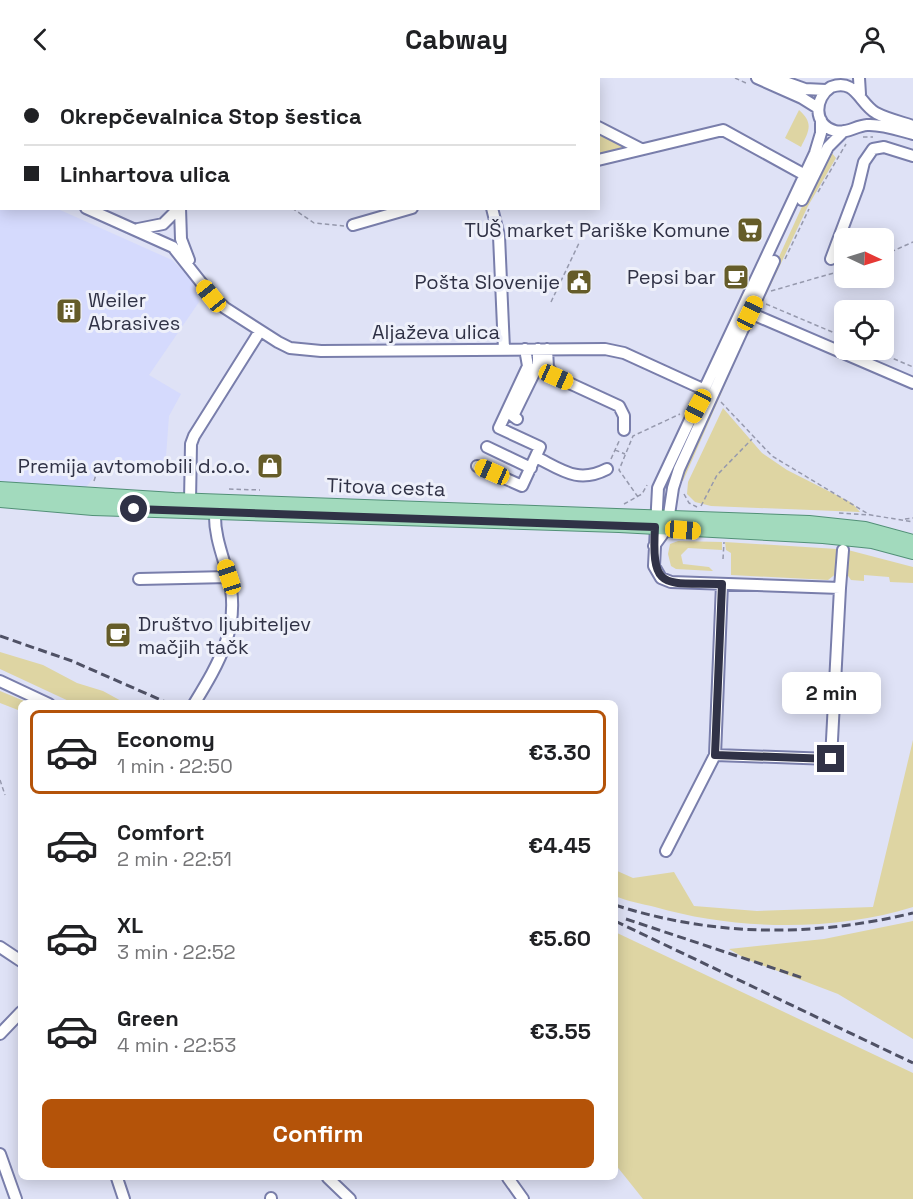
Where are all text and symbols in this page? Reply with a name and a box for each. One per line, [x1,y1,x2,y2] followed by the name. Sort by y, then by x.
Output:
[405,22,508,57] text: Cabway
[24,23,57,56] icon: back
[856,23,889,56] icon: person
[60,102,362,130] text: Okrepčevalnica Stop šestica
[60,160,230,188] text: Linhartova ulica
[735,215,765,245] supermarket icon: TUŠ market Pariške Komune
[464,217,730,243] place label: TUŠ market Pariške Komune
[834,228,894,288] north arrow
[834,228,894,360] map controls
[721,262,751,292] cafe icon: Pepsi bar
[627,264,716,290] place label: Pepsi bar
[564,267,594,297] public building icon: Pošta Slovenije
[415,269,560,295] place label: Pošta Slovenije
[193,276,229,316] car
[88,287,180,336] place label: Weiler Abrasives
[734,293,766,333] car
[54,296,84,326] building icon: Weiler Abrasives
[834,300,894,360] button: locate
[372,319,500,345] street label: Aljaževa ulica
[536,361,576,393] car
[682,386,714,426] car
[255,451,285,481] shop icon: Premija avtomobili d.o.o.
[18,453,250,479] place label: Premija avtomobili d.o.o.
[472,456,512,488] car
[326,472,446,502] street label: Titova cesta
[120,495,147,522] route start
[664,520,702,540] car
[215,557,243,597] car
[138,611,311,660] place label: Društvo ljubiteljev mačjih tačk
[103,620,133,650] cafe icon: Društvo ljubiteljev mačjih tačk
[782,672,880,714] callout: 2 min
[806,680,857,706] text: 2 min
[45,725,99,779] icon: car
[117,725,215,753] text: Economy
[529,738,591,766] text: €3.30
[817,745,844,772] route end
[117,753,233,779] text: 1 min · 22:50
[45,818,99,872] icon: car
[117,818,205,846] text: Comfort
[528,831,591,859] text: €4.45
[117,846,232,872] text: 2 min · 22:51
[45,911,99,965] icon: car
[117,911,143,939] text: XL
[529,924,591,952] text: €5.60
[117,939,236,965] text: 3 min · 22:52
[45,1004,99,1058] icon: car
[117,1004,179,1032] text: Green
[530,1017,591,1045] text: €3.55
[117,1032,236,1058] text: 4 min · 22:53
[42,1099,594,1168] button: Confirm

